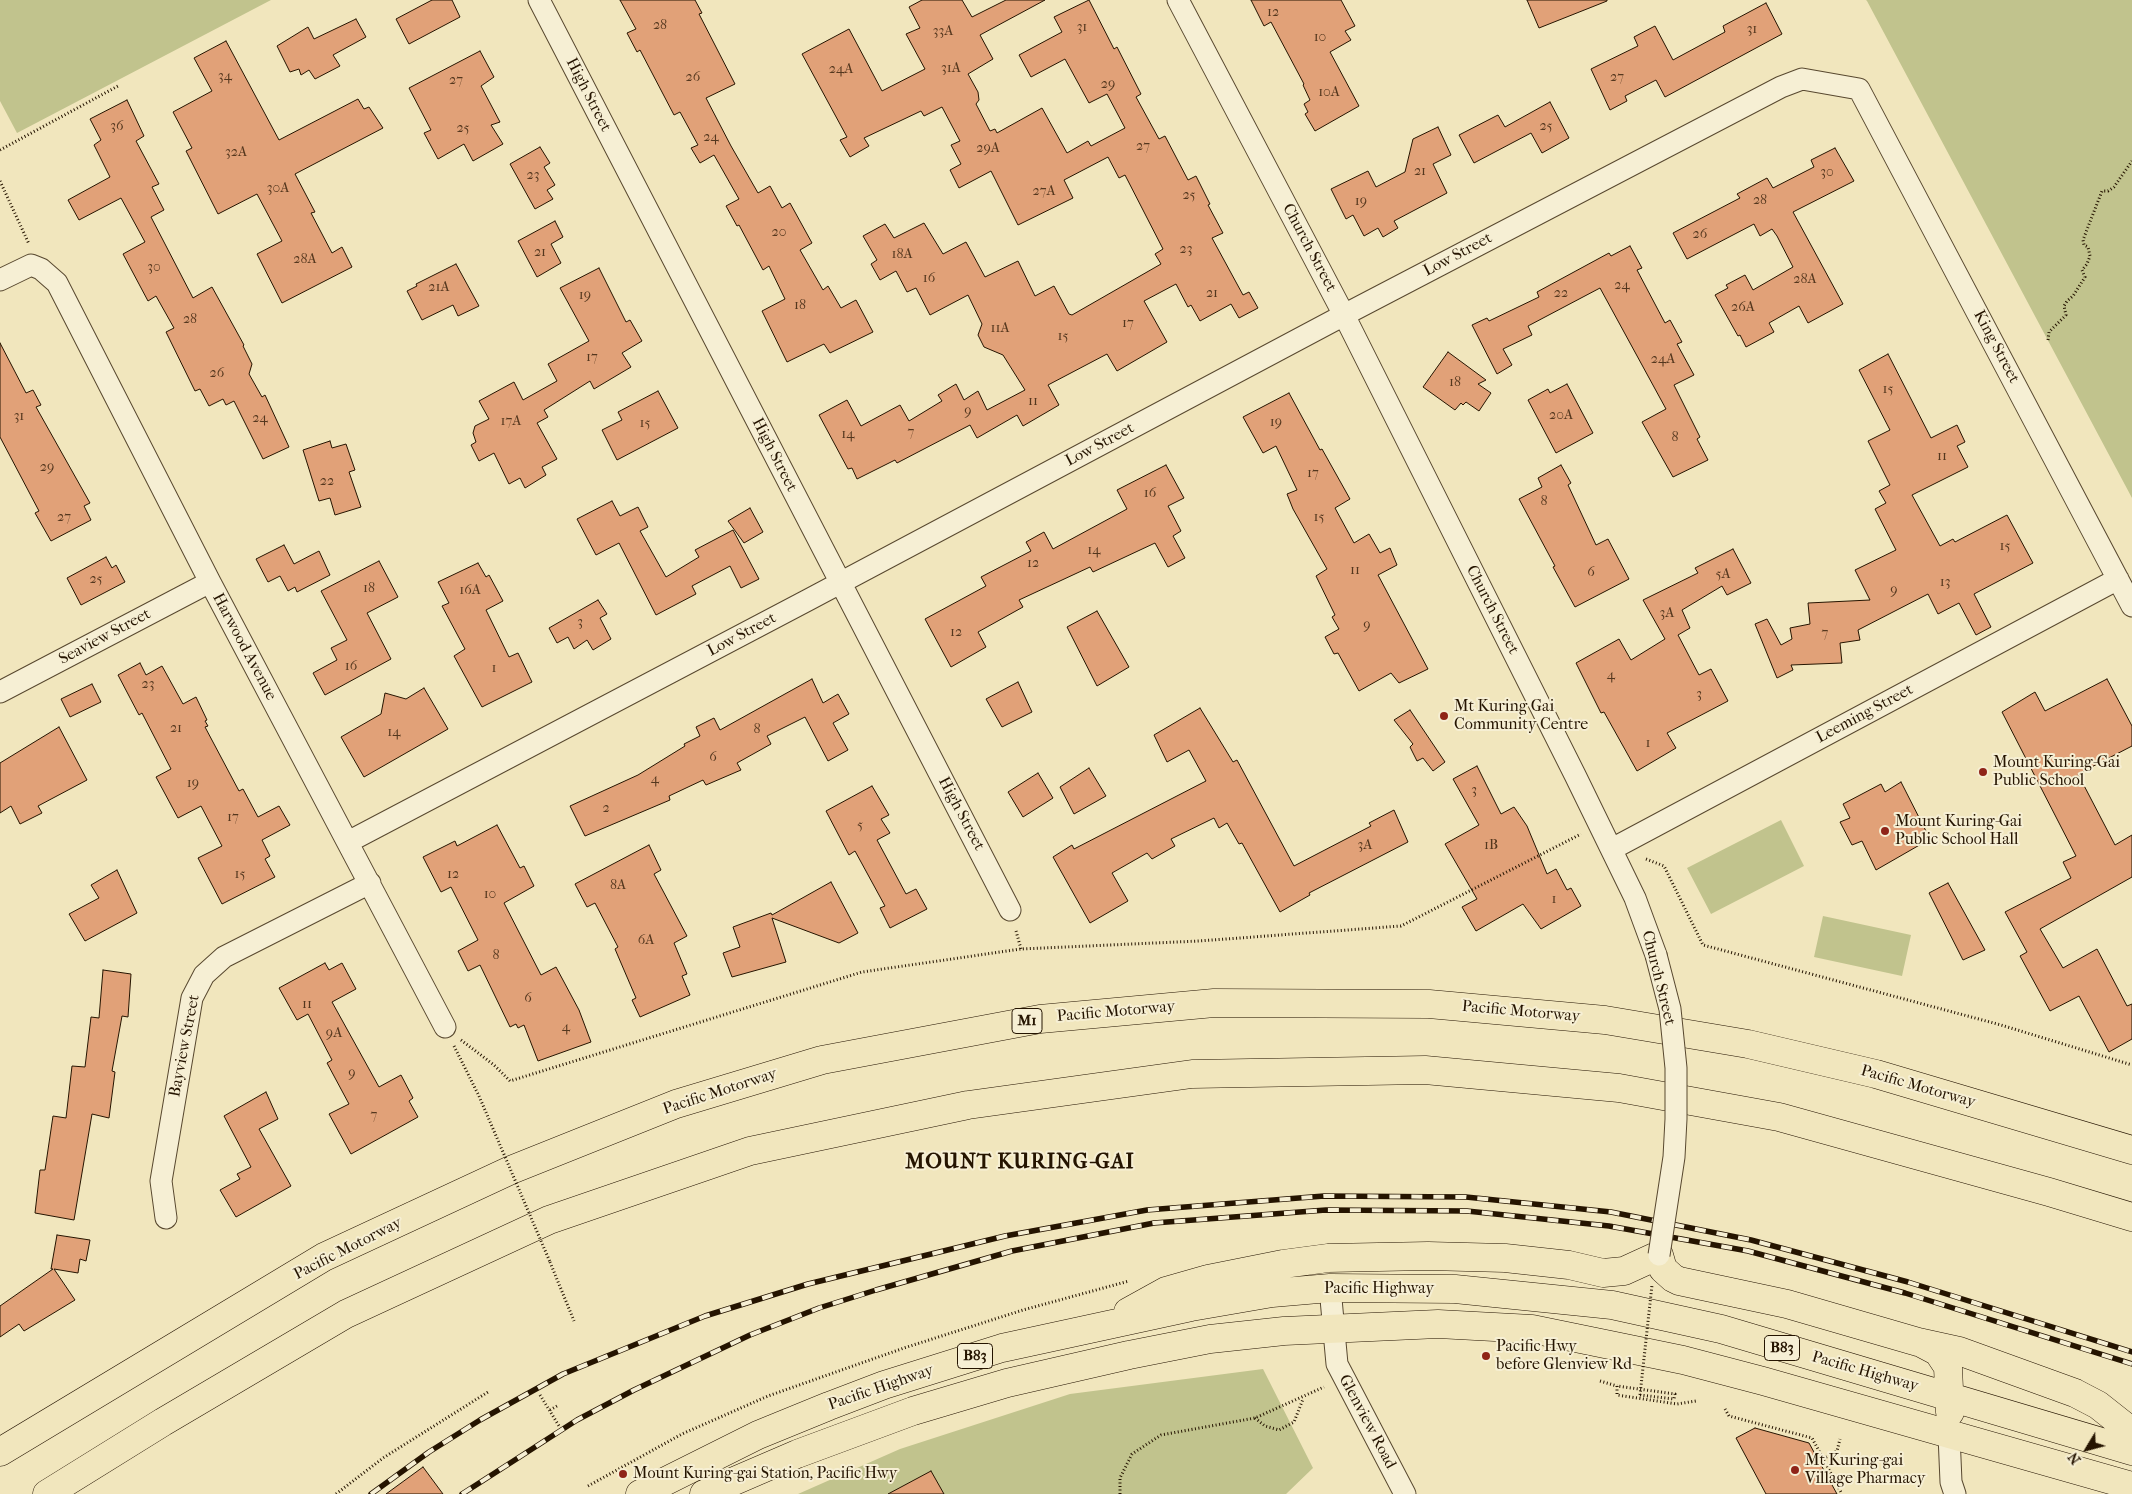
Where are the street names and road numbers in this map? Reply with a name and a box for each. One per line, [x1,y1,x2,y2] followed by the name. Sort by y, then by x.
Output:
[561,55,615,135] street label: High Street
[1278,201,1340,295] street label: Church Street
[1420,229,1496,281] street label: Low Street
[1969,307,2023,387] street label: King Street
[747,415,801,495] street label: High Street
[1062,419,1138,471] street label: Low Street
[1461,562,1523,658] street label: Church Street
[208,590,280,704] street label: Harwood Avenue
[56,605,154,669] street label: Seaview Street
[704,609,780,661] street label: Low Street
[1813,680,1917,748] street label: Leeming Street
[934,774,988,854] street label: High Street
[1637,929,1679,1027] street label: Church Street
[166,993,204,1099] street label: Bayview Street
[1056,997,1176,1027] street label: Pacific Motorway
[1461,997,1581,1027] street label: Pacific Motorway
[1012,1008,1042,1034] road number: M1
[1858,1061,1978,1113] street label: Pacific Motorway
[661,1065,779,1119] street label: Pacific Motorway
[291,1214,405,1284] street label: Pacific Motorway
[1324,1279,1434,1299] street label: Pacific Highway
[1764,1336,1800,1360] road number: B83
[958,1344,992,1368] road number: B83
[1809,1348,1921,1396] street label: Pacific Highway
[826,1361,936,1415] street label: Pacific Highway
[1334,1372,1400,1472] street label: Glenview Road

